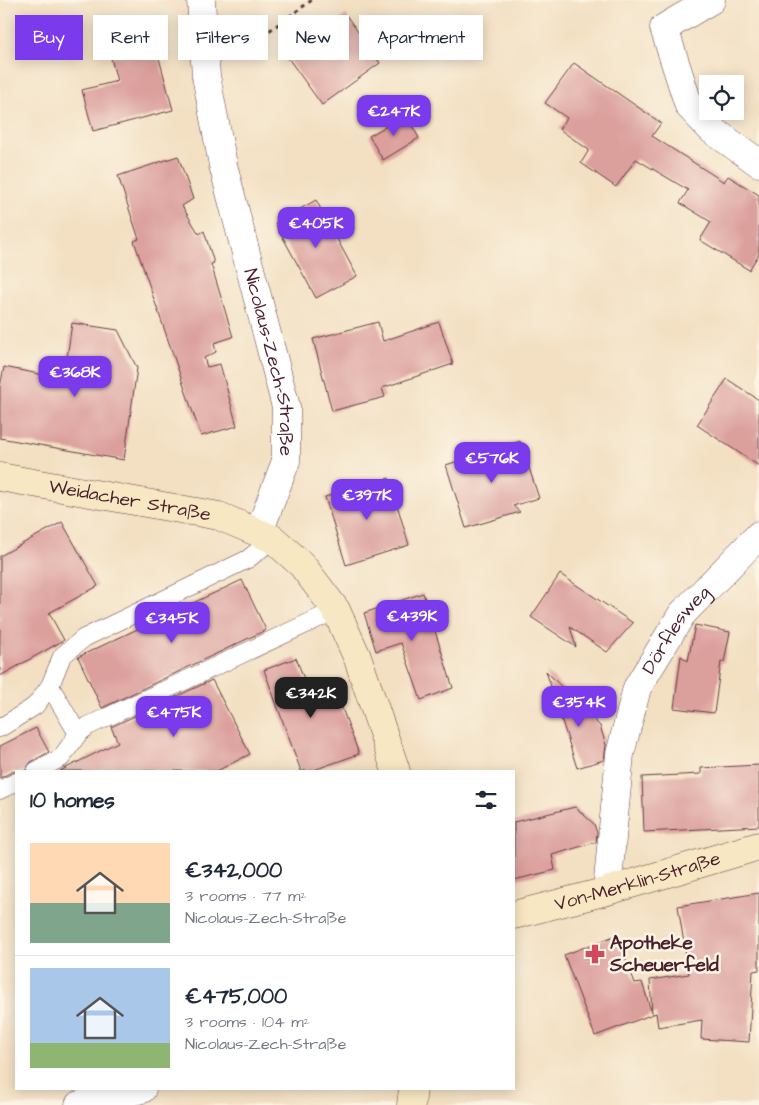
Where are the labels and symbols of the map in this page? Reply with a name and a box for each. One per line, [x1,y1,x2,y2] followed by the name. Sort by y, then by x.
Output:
[359,94,429,137] pin: €247K
[281,206,351,249] pin: €405K
[237,266,300,456] street label: Nicolaus-Zech-Straße
[40,356,110,398] pin: €368K
[457,442,527,484] pin: €576K
[47,472,213,528] street label: Weidacher Straße
[332,478,402,521] pin: €397K
[635,579,717,679] street label: Dörflesweg
[377,600,447,642] pin: €439K
[137,602,207,644] pin: €345K
[276,676,346,719] pin: €342K
[544,686,614,728] pin: €354K
[139,696,209,738] pin: €475K
[552,845,724,917] street label: Von-Merklin-Straße
[609,930,719,979] place label: Apotheke Scheuerfeld
[584,943,606,965] pharmacy icon: Apotheke Scheuerfeld

